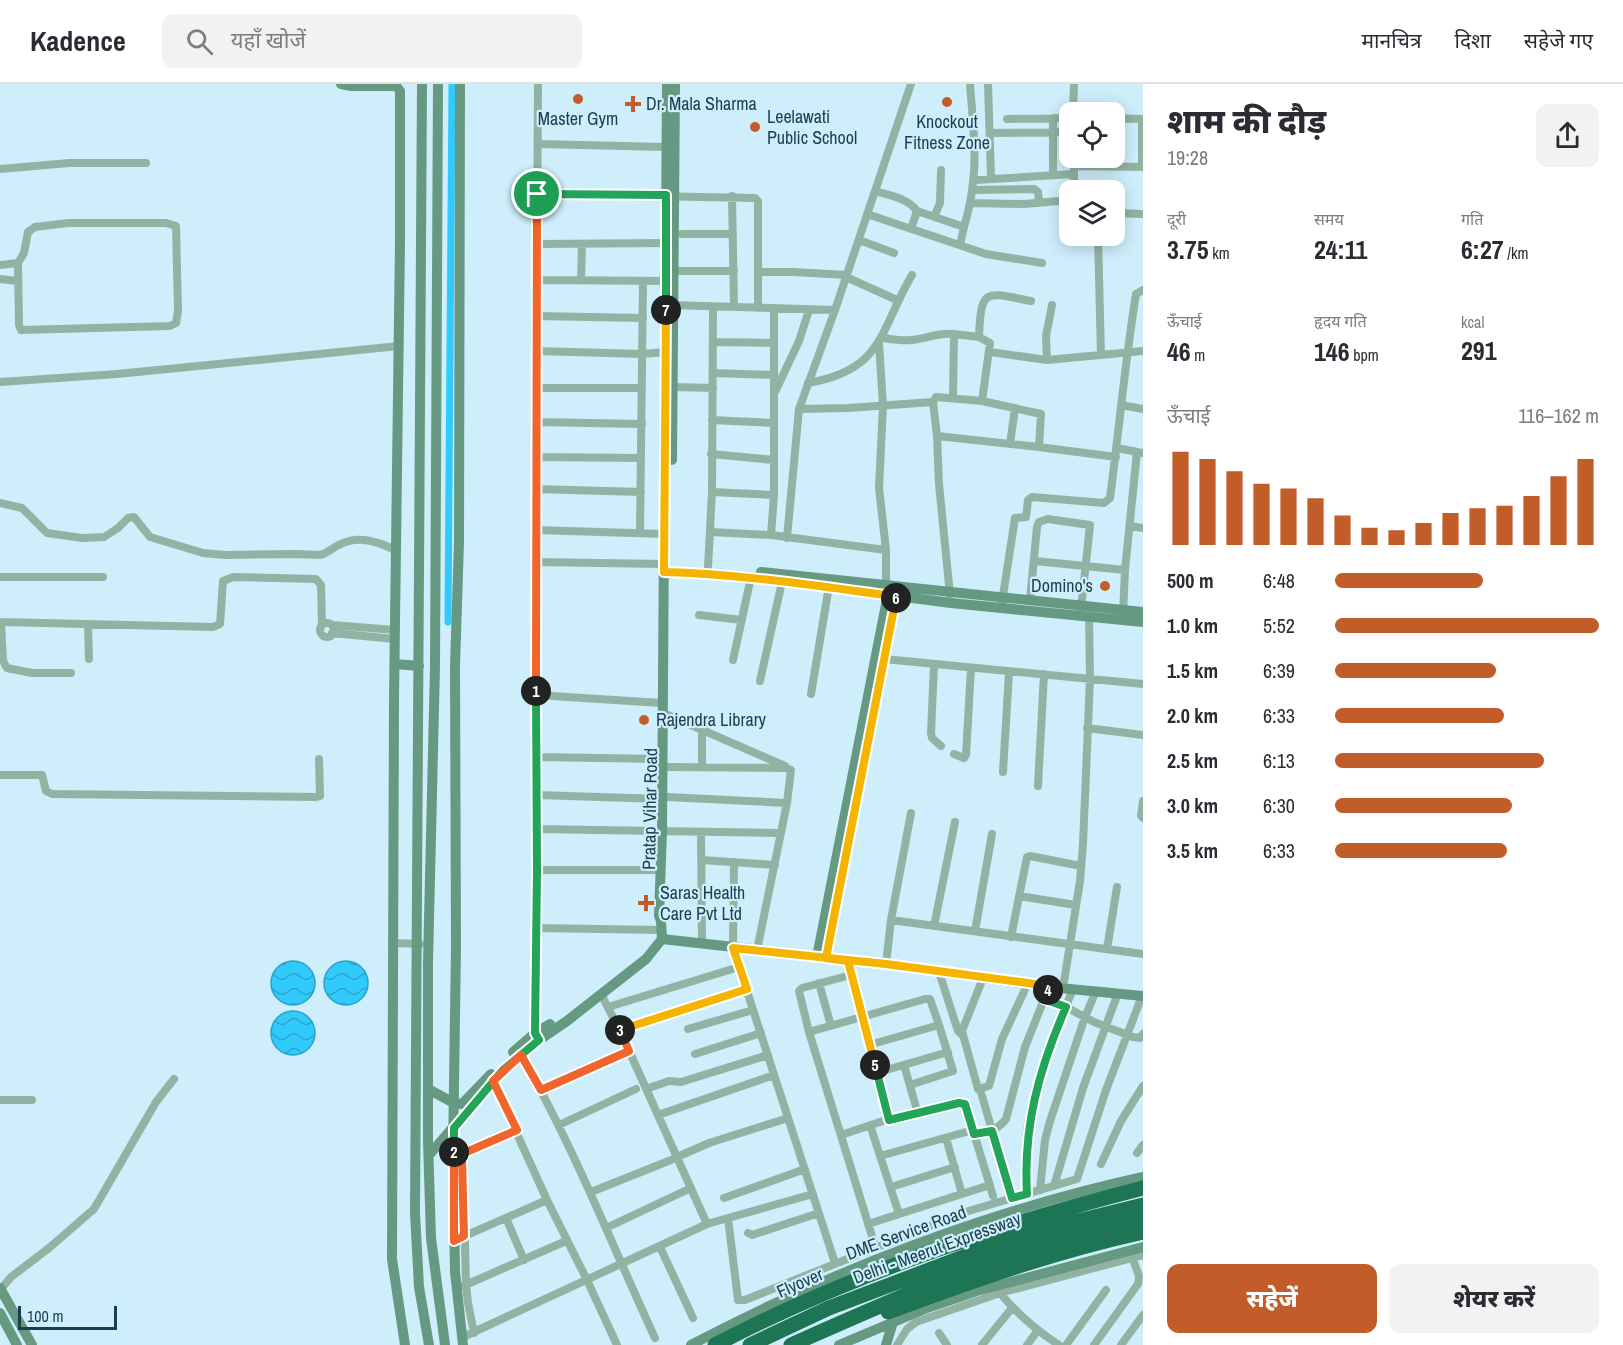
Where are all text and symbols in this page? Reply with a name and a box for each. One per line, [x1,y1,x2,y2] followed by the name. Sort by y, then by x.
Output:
[162,14,582,68] search box
[30,22,126,60] text: Kadence
[183,25,216,58] icon: search
[231,25,306,55] text: यहाँ खोजें
[1362,26,1422,55] text: मानचित्र
[1455,26,1491,55] text: दिशा
[1524,26,1593,55] text: सहेजे गए
[646,91,757,116] place label: Dr. Mala Sharma
[571,92,585,106] marker: Master Gym
[624,95,642,113] marker: Dr. Mala Sharma
[940,95,954,109] marker: Knockout Fitness Zone
[1167,99,1326,143] text: शाम की दौड़
[1059,102,1125,246] map controls
[1059,102,1125,168] button: locate
[767,104,857,150] place label: Leelawati Public School
[1536,104,1599,167] button: share
[538,106,618,131] place label: Master Gym
[904,109,990,155] place label: Knockout Fitness Zone
[748,120,762,134] marker: Leelawati Public School
[1167,144,1208,171] text: 19:28
[511,168,562,219] pin
[520,177,553,210] icon: arrive
[1059,180,1125,246] button: layers
[1167,208,1186,230] text: दूरी
[1314,208,1344,230] text: समय
[1461,208,1483,230] text: गति
[1167,232,1209,267] text: 3.75
[1314,232,1367,267] text: 24:11
[1461,232,1504,267] text: 6:27
[1209,242,1230,264] text: km
[1504,242,1528,264] text: /km
[651,295,681,325] pin: 7
[662,299,670,321] text: 7
[1167,310,1202,332] text: ऊँचाई
[1314,310,1367,332] text: हृदय गति
[1461,311,1484,333] text: kcal
[1461,333,1497,368] text: 291
[1167,334,1191,369] text: 46
[1314,334,1350,369] text: 146
[1191,344,1205,366] text: m
[1350,344,1379,366] text: bpm
[1167,402,1210,429] text: ऊँचाई
[1518,402,1599,429] text: 116–162 m
[1167,567,1214,594] text: 500 m
[1263,567,1295,594] text: 6:48
[1031,573,1093,598] place label: Domino's
[1098,579,1112,593] marker: Domino's
[881,583,911,613] pin: 6
[892,587,900,609] text: 6
[1167,612,1218,639] text: 1.0 km
[1263,612,1295,639] text: 5:52
[1167,657,1218,684] text: 1.5 km
[1263,657,1295,684] text: 6:39
[521,676,551,706] pin: 1
[532,680,540,702] text: 1
[1167,702,1218,729] text: 2.0 km
[1263,702,1295,729] text: 6:33
[656,707,767,732] place label: Rajendra Library
[637,713,651,727] marker: Rajendra Library
[1167,747,1218,774] text: 2.5 km
[1263,747,1295,774] text: 6:13
[636,748,663,870] street label: Pratap Vihar Road
[1167,792,1218,819] text: 3.0 km
[1263,792,1295,819] text: 6:30
[1167,837,1218,864] text: 3.5 km
[1263,837,1295,864] text: 6:33
[660,880,745,926] place label: Saras Health Care Pvt Ltd
[637,894,655,912] marker: Saras Health Care Pvt Ltd
[1033,975,1063,1005] pin: 4
[1044,979,1052,1001] text: 4
[605,1015,635,1045] pin: 3
[616,1019,624,1041] text: 3
[860,1050,890,1080] pin: 5
[871,1054,879,1076] text: 5
[439,1137,469,1167] pin: 2
[450,1141,458,1163] text: 2
[842,1199,969,1266] street label: DME Service Road
[849,1205,1025,1290] street label: Delhi - Meerut Expressway
[773,1261,827,1304] street label: Flyover
[1167,1264,1377,1333] button: सहेजें
[1389,1264,1599,1333] button: शेयर करें
[18,1303,117,1330] scale bar
[27,1305,63,1327] text: 100 m

